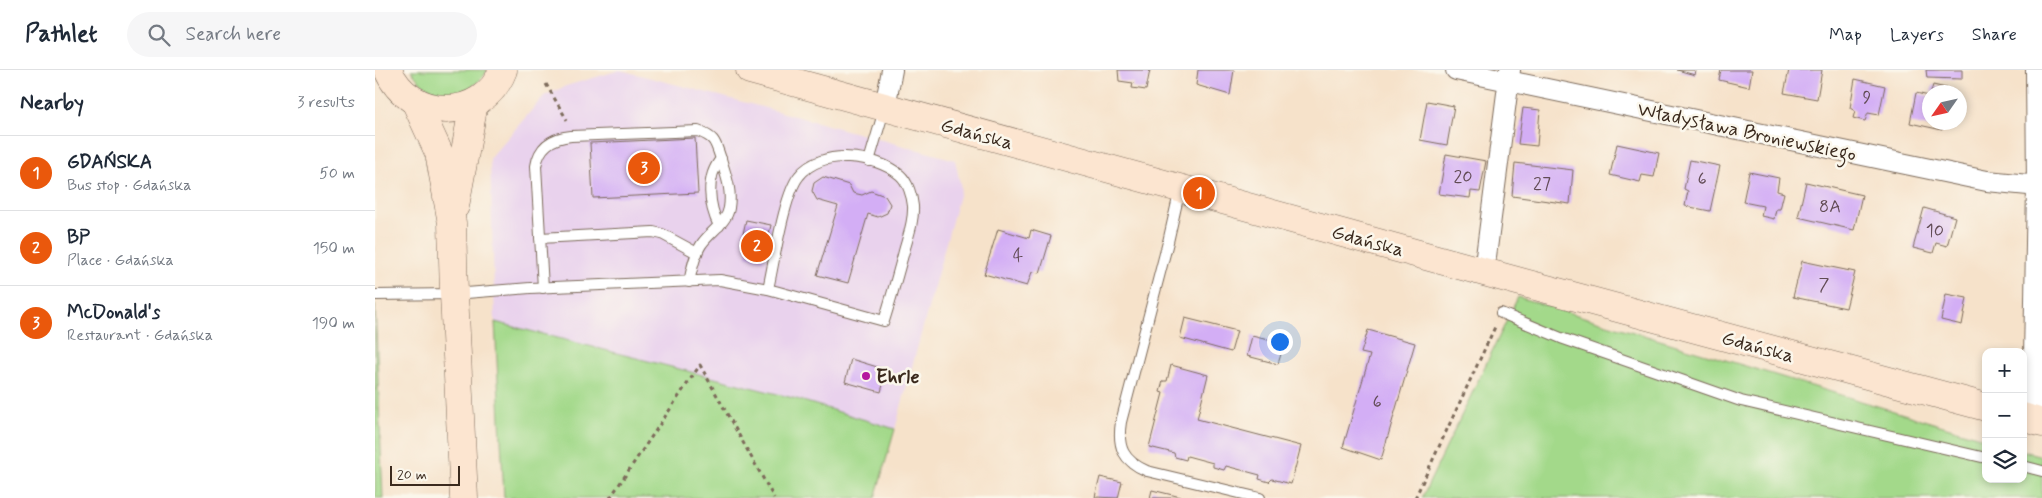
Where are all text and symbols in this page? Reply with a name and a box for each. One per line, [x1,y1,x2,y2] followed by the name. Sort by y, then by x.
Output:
[127,12,477,57] search box
[25,19,97,50] text: Pathlet
[145,21,173,49] icon: search
[185,22,281,47] text: Search here
[1829,23,1862,47] text: Map
[1890,23,1944,47] text: Layers
[1972,23,2017,47] text: Share
[1922,85,1967,130] north arrow
[1863,86,1872,110] house number: 9
[20,89,84,117] text: Nearby
[297,92,355,113] text: 3 results
[1634,96,1859,171] street label: Władysława Broniewskiego
[937,112,1016,157] street label: Gdańska
[628,149,660,187] pin: 3
[67,150,152,175] text: GDAŃSKA
[32,163,40,184] text: 1
[319,163,355,184] text: 50 m
[1453,165,1473,189] house number: 20
[1697,167,1707,191] house number: 6
[1533,172,1551,196] house number: 27
[1183,174,1215,212] pin: 1
[67,175,191,196] text: Bus stop · Gdańska
[1819,195,1841,219] house number: 8A
[1328,219,1407,264] street label: Gdańska
[1926,219,1944,243] house number: 10
[67,225,90,250] text: BP
[741,227,773,265] pin: 2
[32,238,40,259] text: 2
[313,238,355,259] text: 150 m
[1013,244,1023,268] house number: 4
[67,250,174,271] text: Place · Gdańska
[1819,273,1830,297] house number: 7
[67,300,160,325] text: McDonald's
[32,313,40,334] text: 3
[312,313,355,334] text: 190 m
[67,325,213,346] text: Restaurant · Gdańska
[1718,325,1797,370] street label: Gdańska
[1267,329,1293,355] your location
[1982,348,2027,483] map controls
[1982,348,2027,393] button: +
[876,364,920,391] place label: Ehrle
[860,370,872,382] marker: Ehrle
[1372,390,1382,414] house number: 6
[1982,393,2027,438] button: −
[1982,438,2027,483] button: layers
[390,463,460,486] scale bar
[397,466,427,484] text: 20 m

